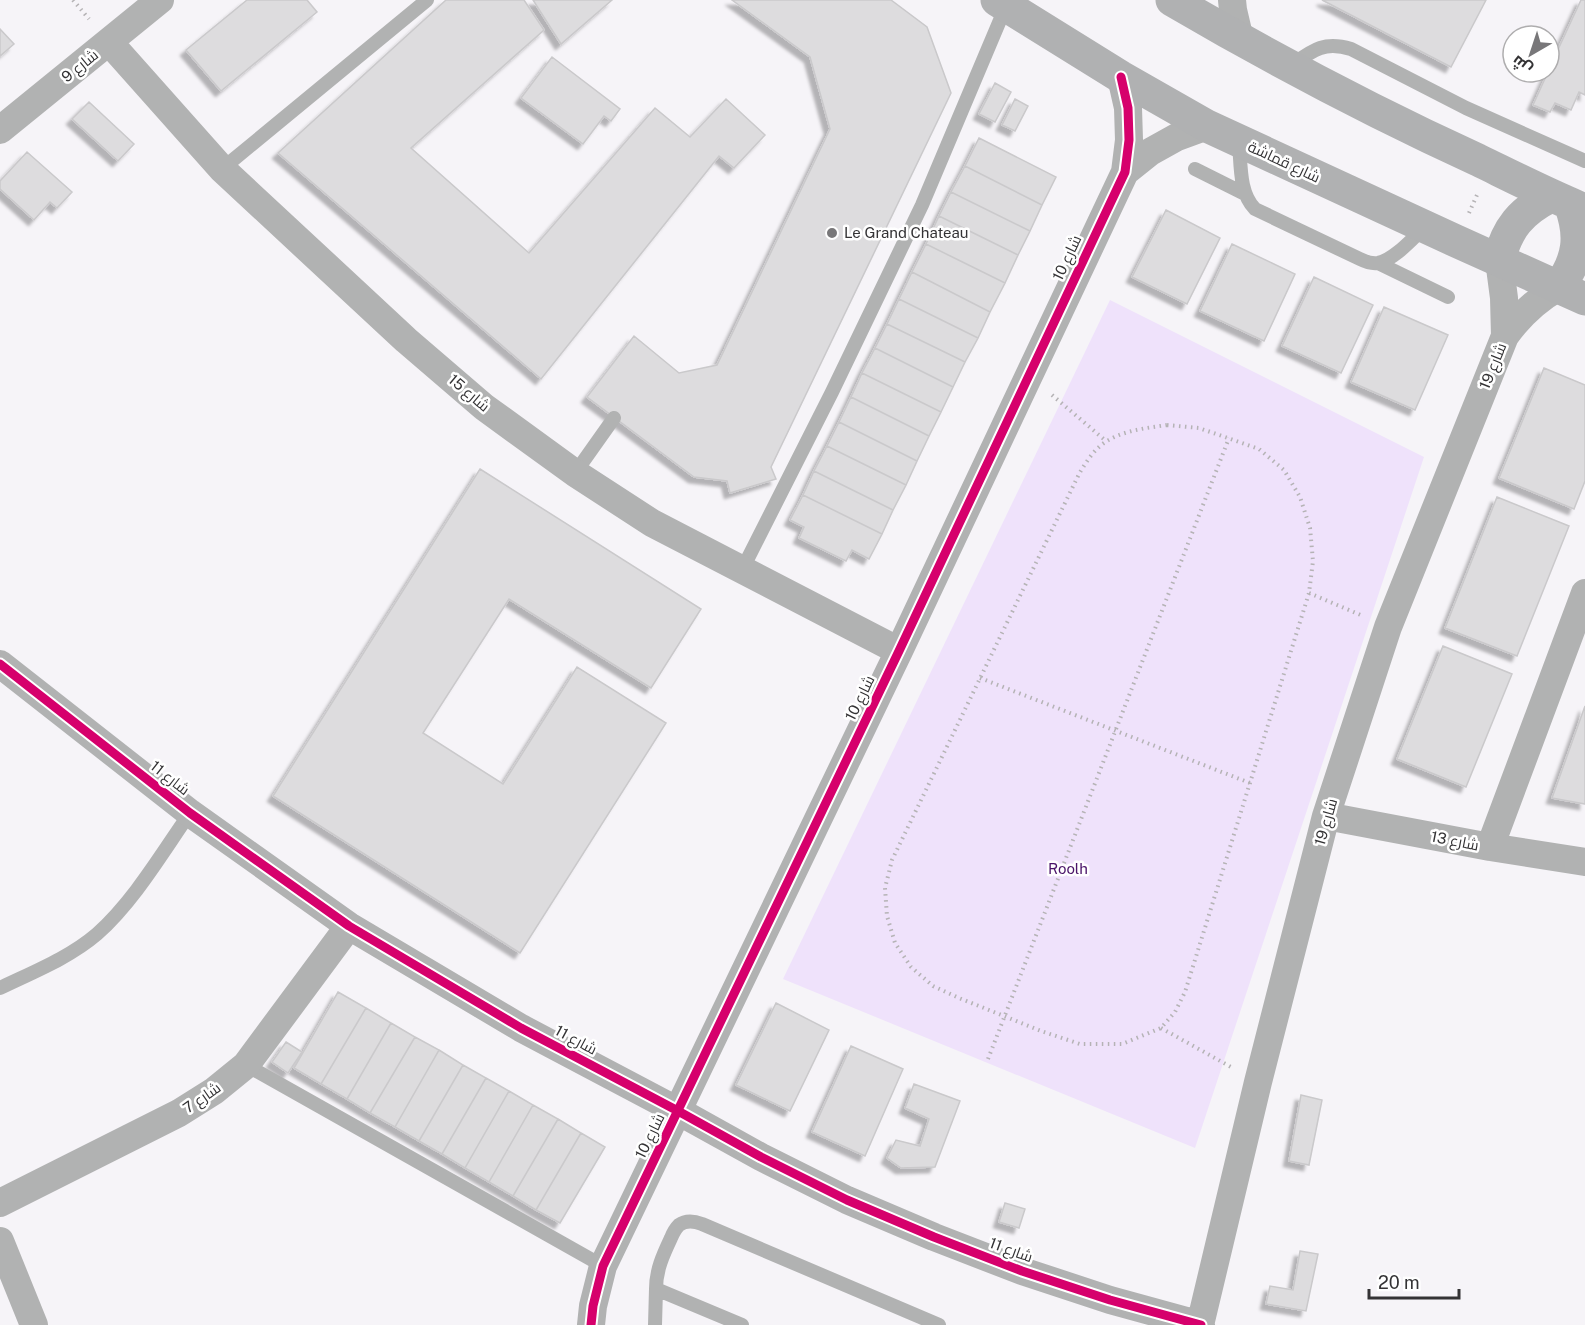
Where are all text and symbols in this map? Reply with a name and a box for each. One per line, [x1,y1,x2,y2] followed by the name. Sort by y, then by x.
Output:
[1501,24,1561,84] north arrow
[58,46,103,88] street label: شارع 9
[1508,51,1536,79] text: ش
[1244,137,1323,188] street label: شارع قماشة
[844,224,969,241] place label: Le Grand Chateau
[825,226,839,240] marker: Le Grand Chateau
[1049,232,1087,284] street label: شارع 10
[1476,340,1512,392] street label: شارع 19
[443,371,493,417] street label: شارع 15
[841,672,880,724] street label: شارع 10
[146,757,193,800] street label: شارع 11
[1311,796,1343,848] street label: شارع 19
[1429,828,1480,856] street label: شارع 13
[1048,860,1088,877] park label: Roolh
[551,1022,600,1060] street label: شارع 11
[180,1079,225,1119] street label: شارع 7
[631,1110,670,1162] street label: شارع 10
[986,1234,1035,1268] street label: شارع 11
[1369,1262,1459,1300] scale bar
[1378,1272,1420,1293] text: 20 m

